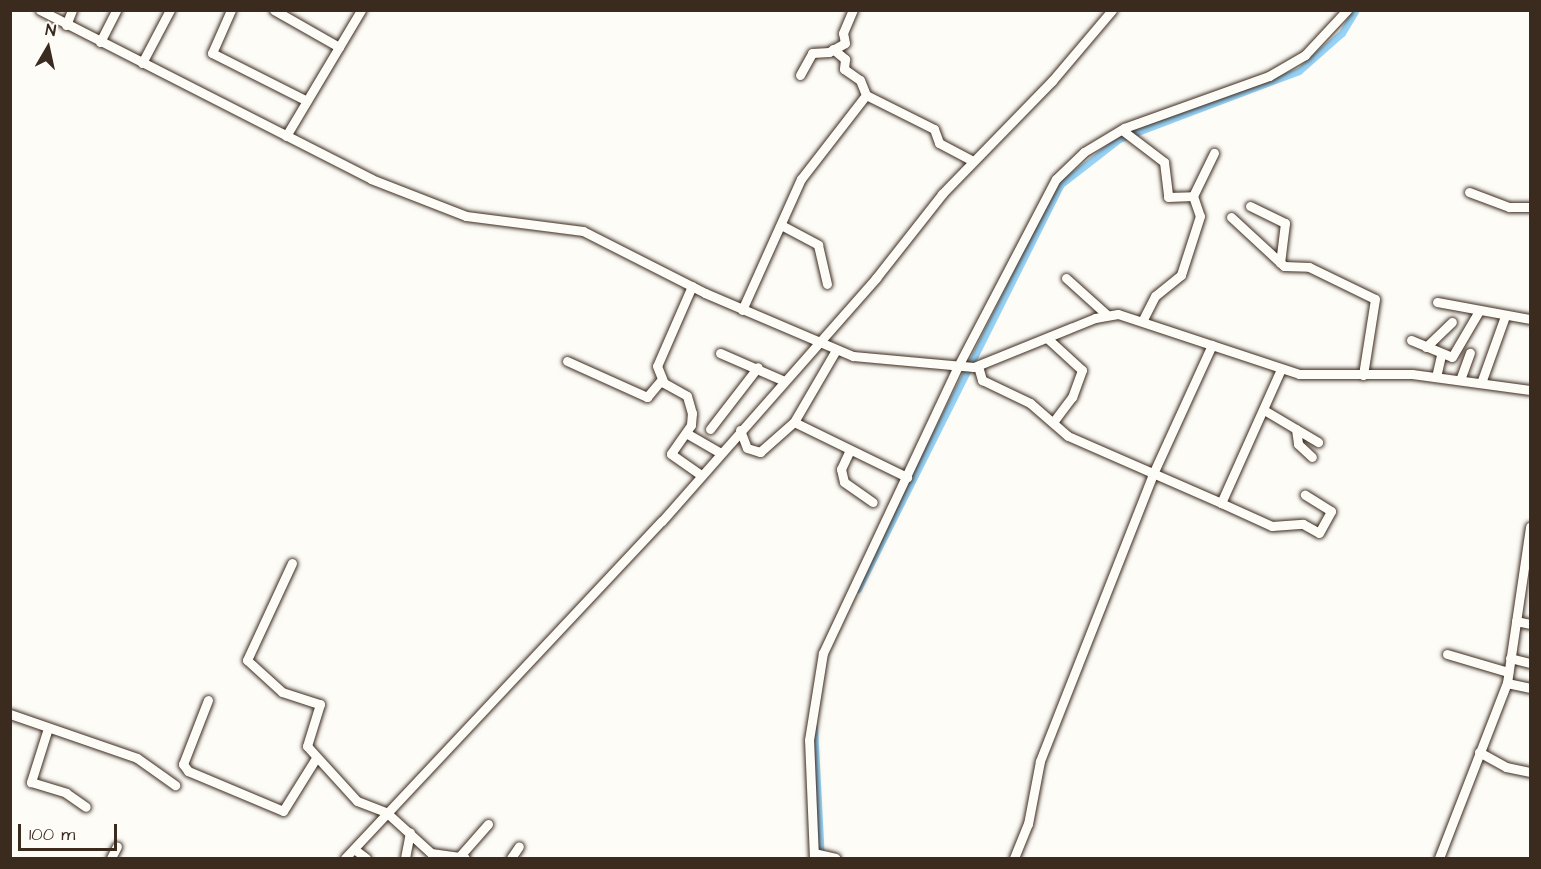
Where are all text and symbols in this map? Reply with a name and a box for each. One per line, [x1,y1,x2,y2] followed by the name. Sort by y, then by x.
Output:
[18,18,78,78] north arrow
[44,19,57,42] text: N
[21,812,120,850] scale bar
[29,822,75,847] text: 100 m

